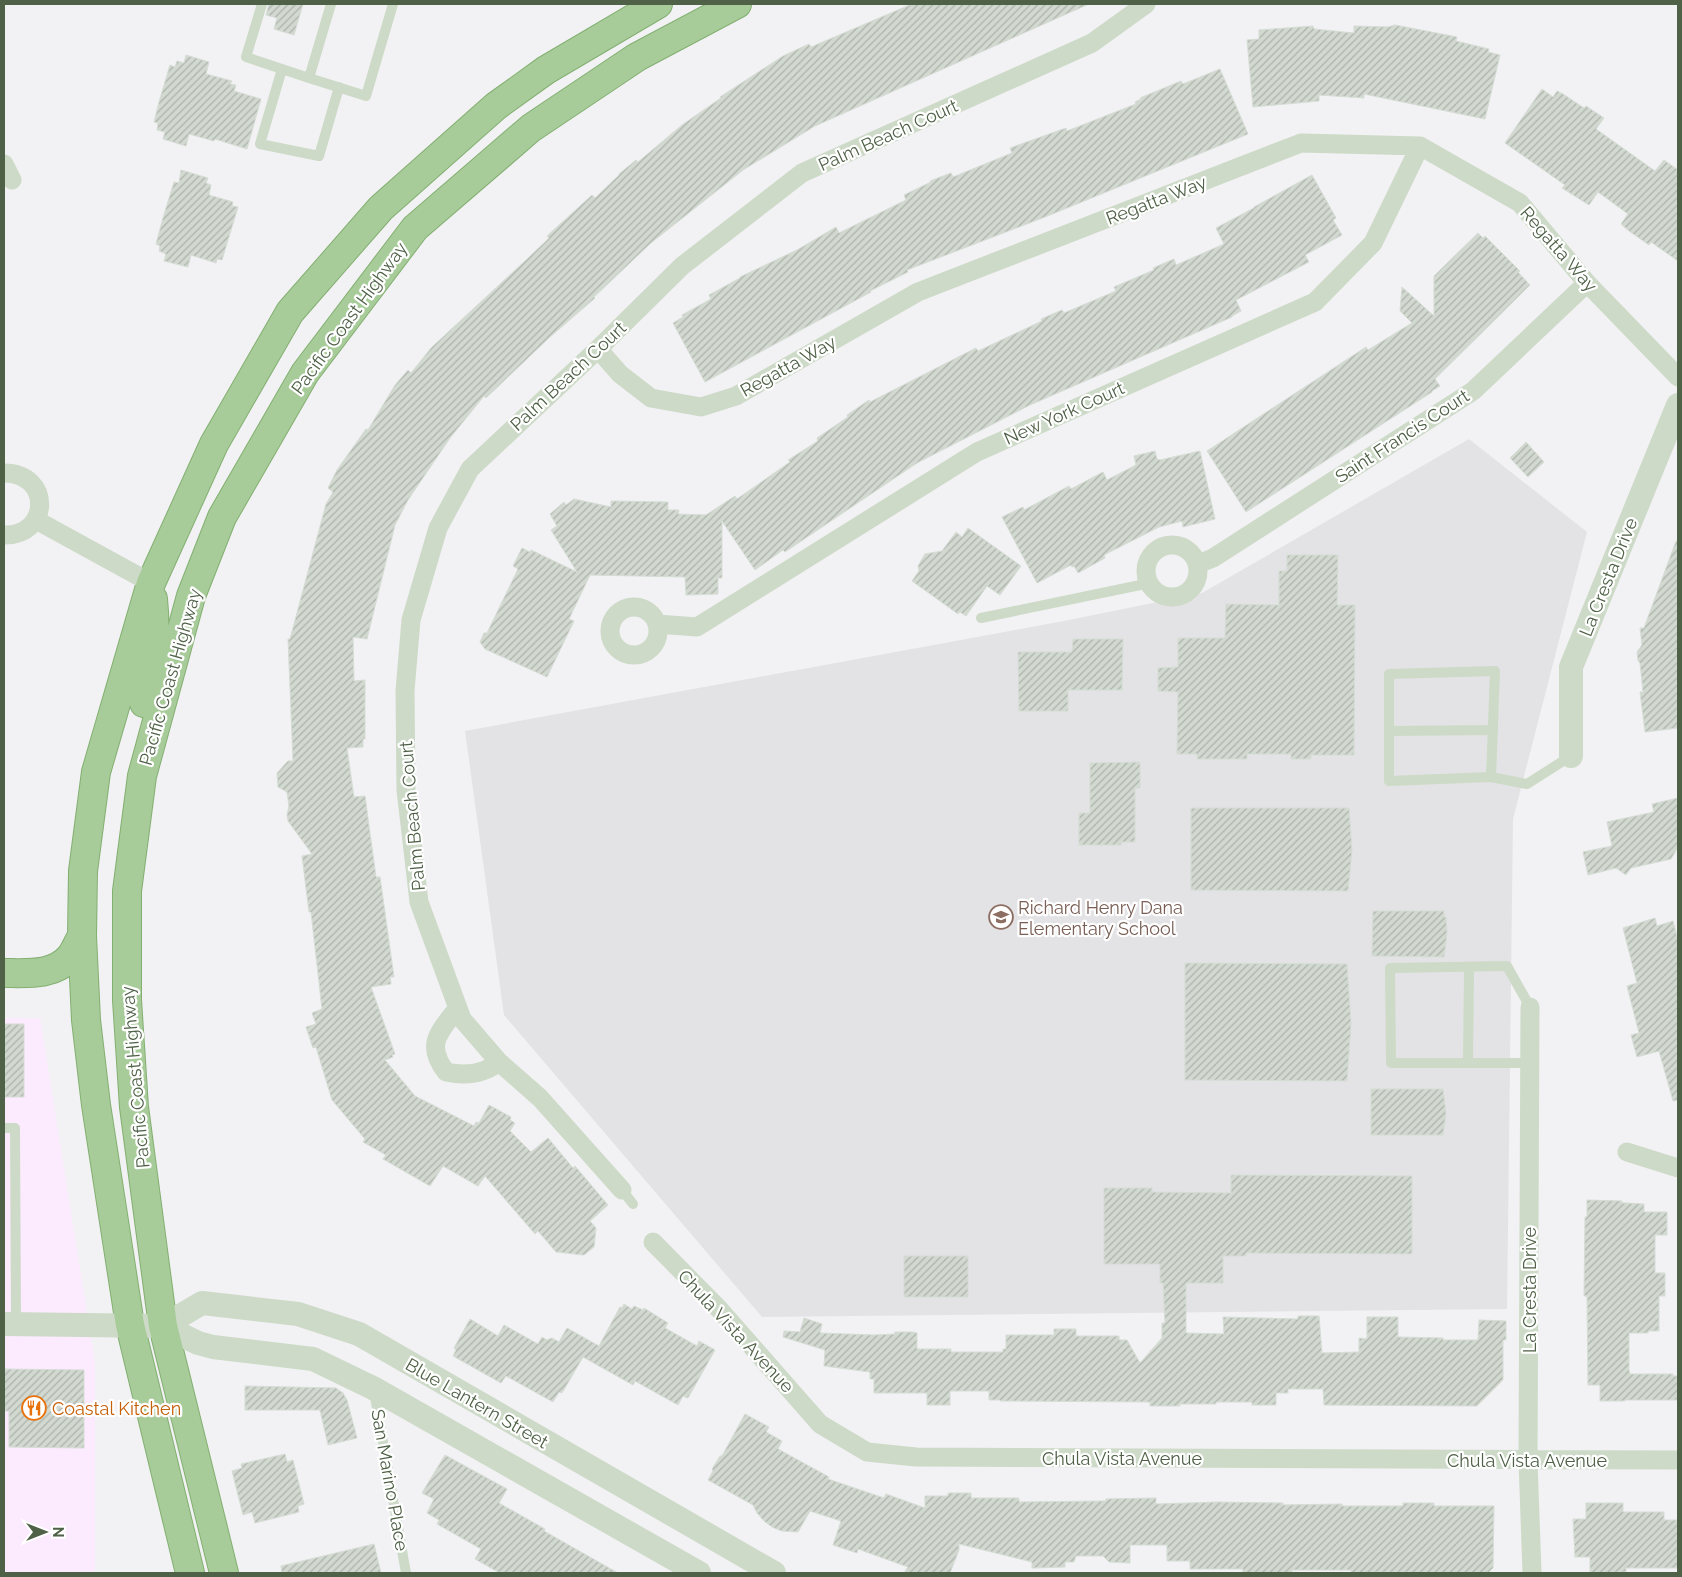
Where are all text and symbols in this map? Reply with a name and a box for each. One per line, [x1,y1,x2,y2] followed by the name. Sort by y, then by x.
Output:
[815,95,961,175] street label: Palm Beach Court
[1103,171,1209,229] street label: Regatta Way
[1516,202,1602,296] street label: Regatta Way
[287,238,411,398] street label: Pacific Coast Highway
[506,317,630,435] street label: Palm Beach Court
[737,331,840,401] street label: Regatta Way
[1001,377,1127,449] street label: New York Court
[1331,385,1473,487] street label: Saint Francis Court
[1575,514,1641,639] street label: La Cresta Drive
[135,586,205,768] street label: Pacific Coast Highway
[395,740,429,892] street label: Palm Beach Court
[1018,897,1183,939] place label: Richard Henry Dana Elementary School
[988,904,1014,930] school or university icon: Richard Henry Dana Elementary School
[117,985,153,1169] street label: Pacific Coast Highway
[1519,1227,1540,1353] street label: La Cresta Drive
[674,1265,799,1397] street label: Chula Vista Avenue
[402,1354,552,1452] street label: Blue Lantern Street
[21,1395,47,1421] restaurant icon: Coastal Kitchen
[52,1398,181,1419] place label: Coastal Kitchen
[367,1407,413,1553] street label: San Marino Place
[1042,1448,1202,1469] street label: Chula Vista Avenue
[1447,1450,1607,1471] street label: Chula Vista Avenue
[20,1507,70,1557] north arrow
[50,1527,66,1537] text: N

